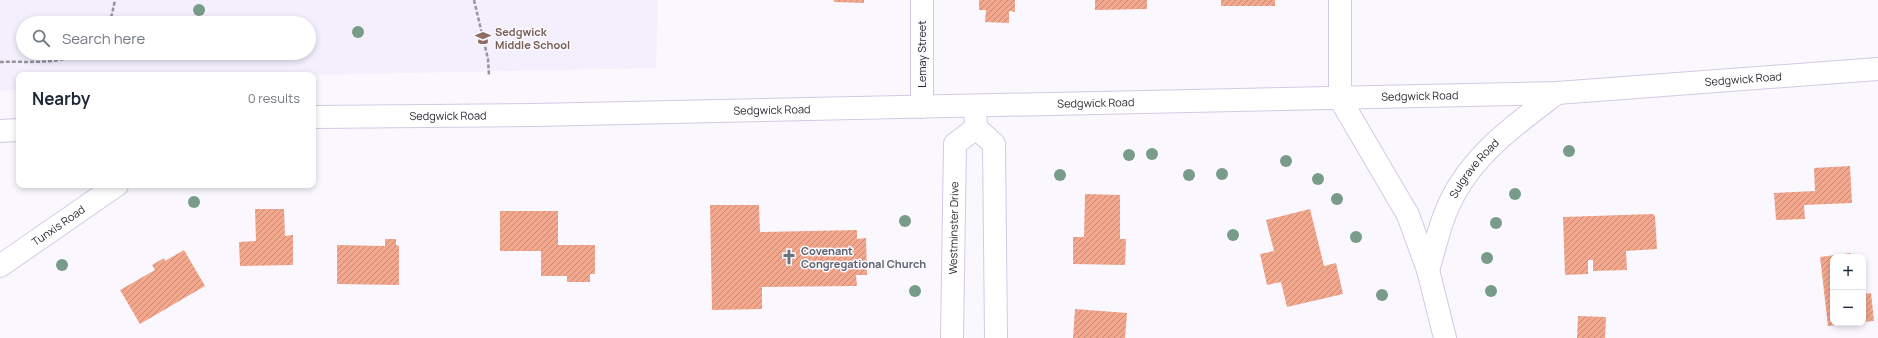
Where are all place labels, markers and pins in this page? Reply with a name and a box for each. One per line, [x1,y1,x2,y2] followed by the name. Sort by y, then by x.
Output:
[495,24,570,52] place label: Sedgwick Middle School
[474,29,492,47] school or university icon: Sedgwick Middle School
[801,243,926,271] place label: Covenant Congregational Church
[780,248,798,266] church icon: Covenant Congregational Church

